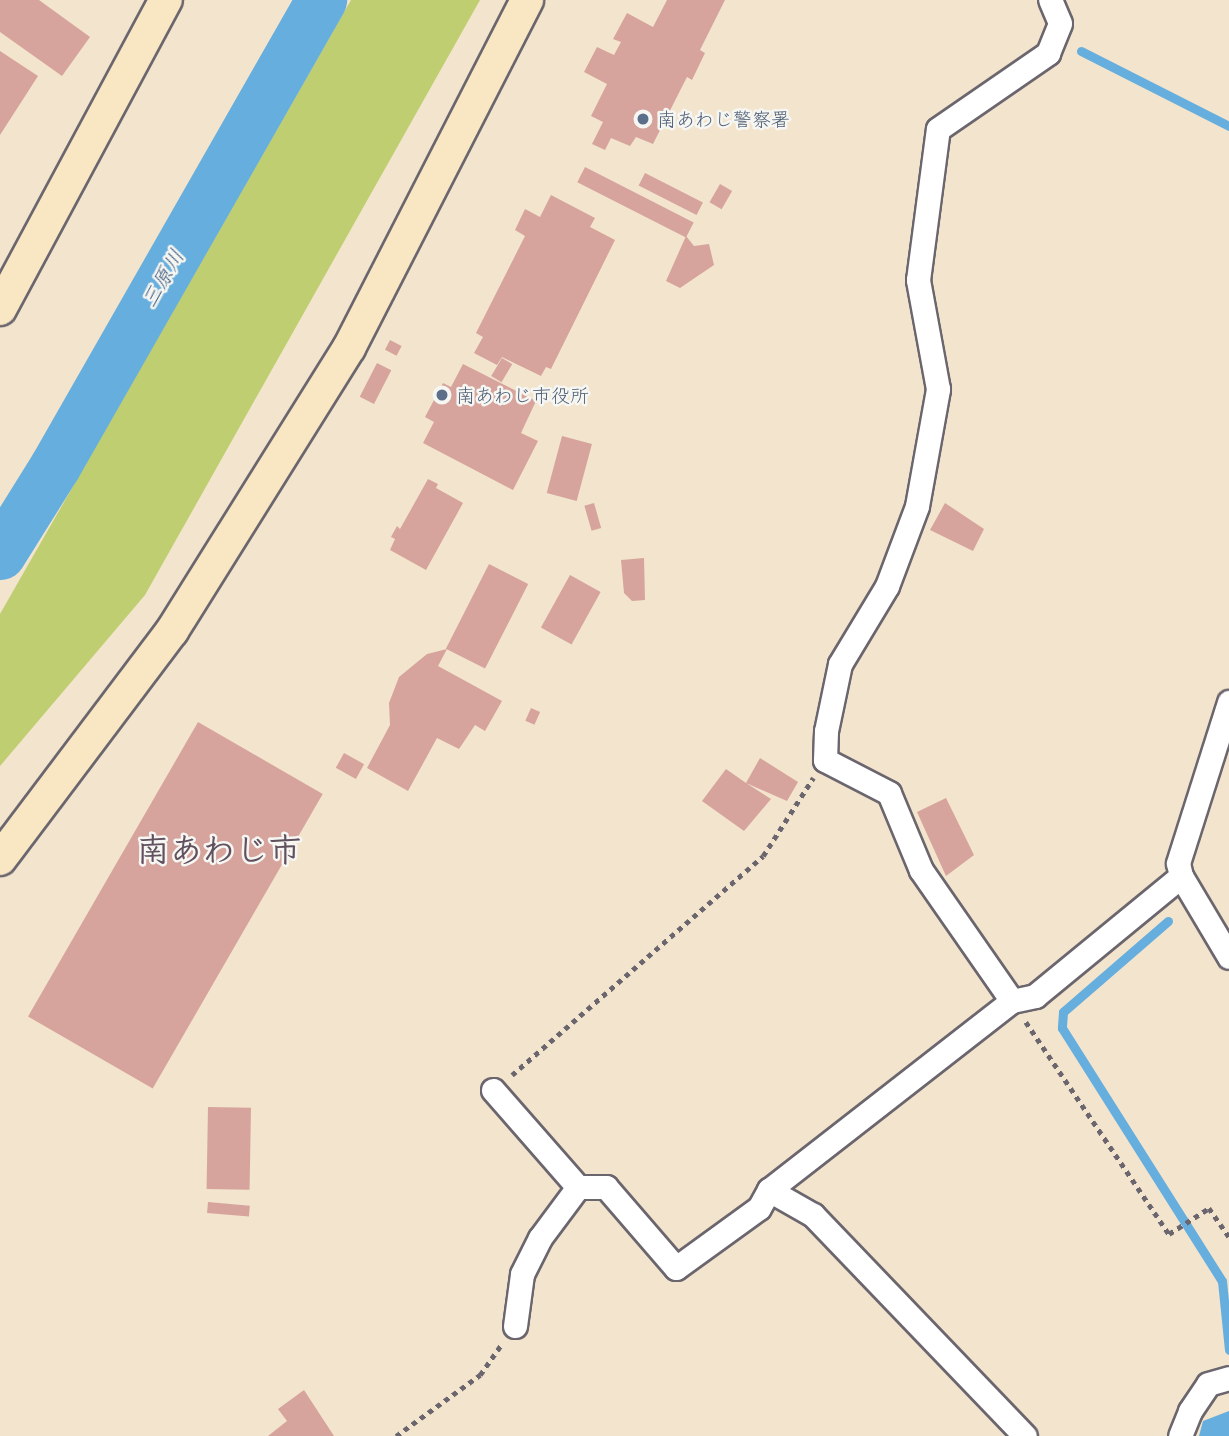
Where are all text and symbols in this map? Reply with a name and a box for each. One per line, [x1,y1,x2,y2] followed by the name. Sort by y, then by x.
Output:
[657,108,790,130] place label: 南あわじ警察署
[635,111,651,127] marker: 南あわじ警察署
[135,244,189,312] water label: 三原川
[456,384,589,406] place label: 南あわじ市役所
[434,387,450,403] marker: 南あわじ市役所
[137,828,301,868] district label: 南あわじ市

